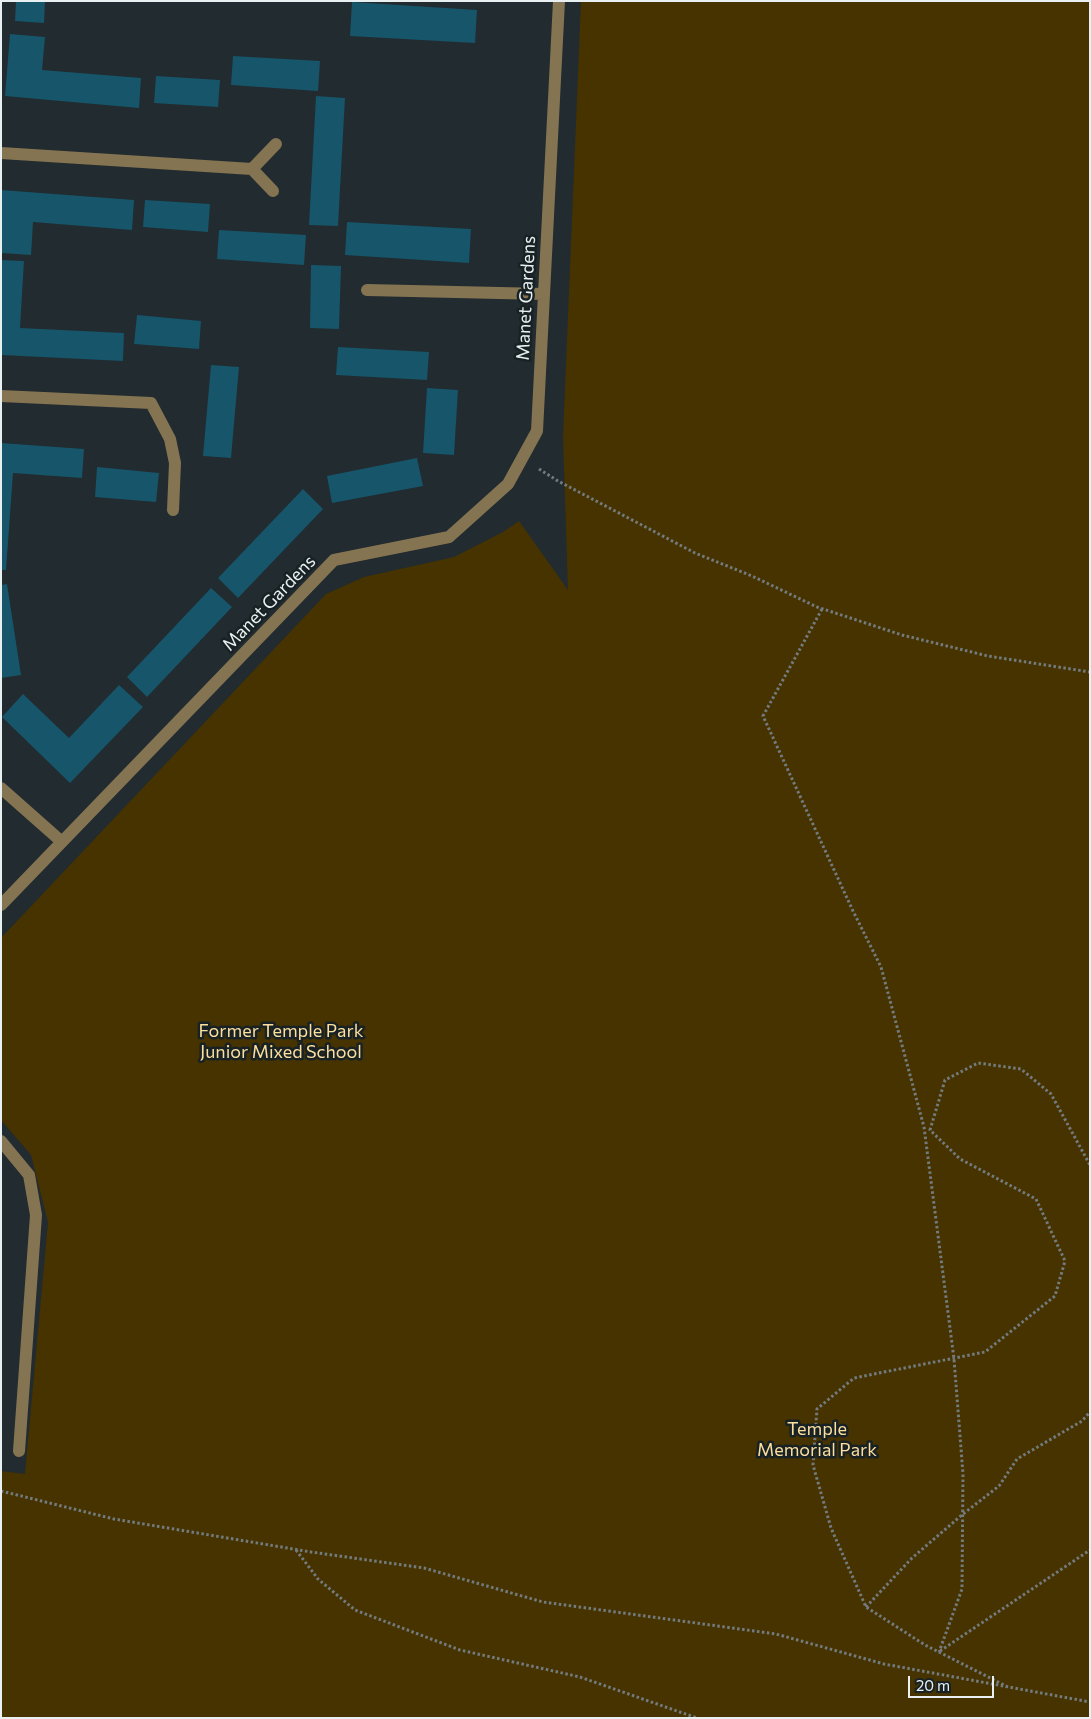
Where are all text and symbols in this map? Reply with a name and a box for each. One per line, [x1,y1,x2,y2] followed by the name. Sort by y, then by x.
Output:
[512,235,540,361] street label: Manet Gardens
[218,551,320,655] street label: Manet Gardens
[199,1020,363,1062] park label: Former Temple Park Junior Mixed School
[757,1418,877,1460] park label: Temple Memorial Park
[911,1666,997,1698] scale bar
[916,1676,950,1694] text: 20 m

